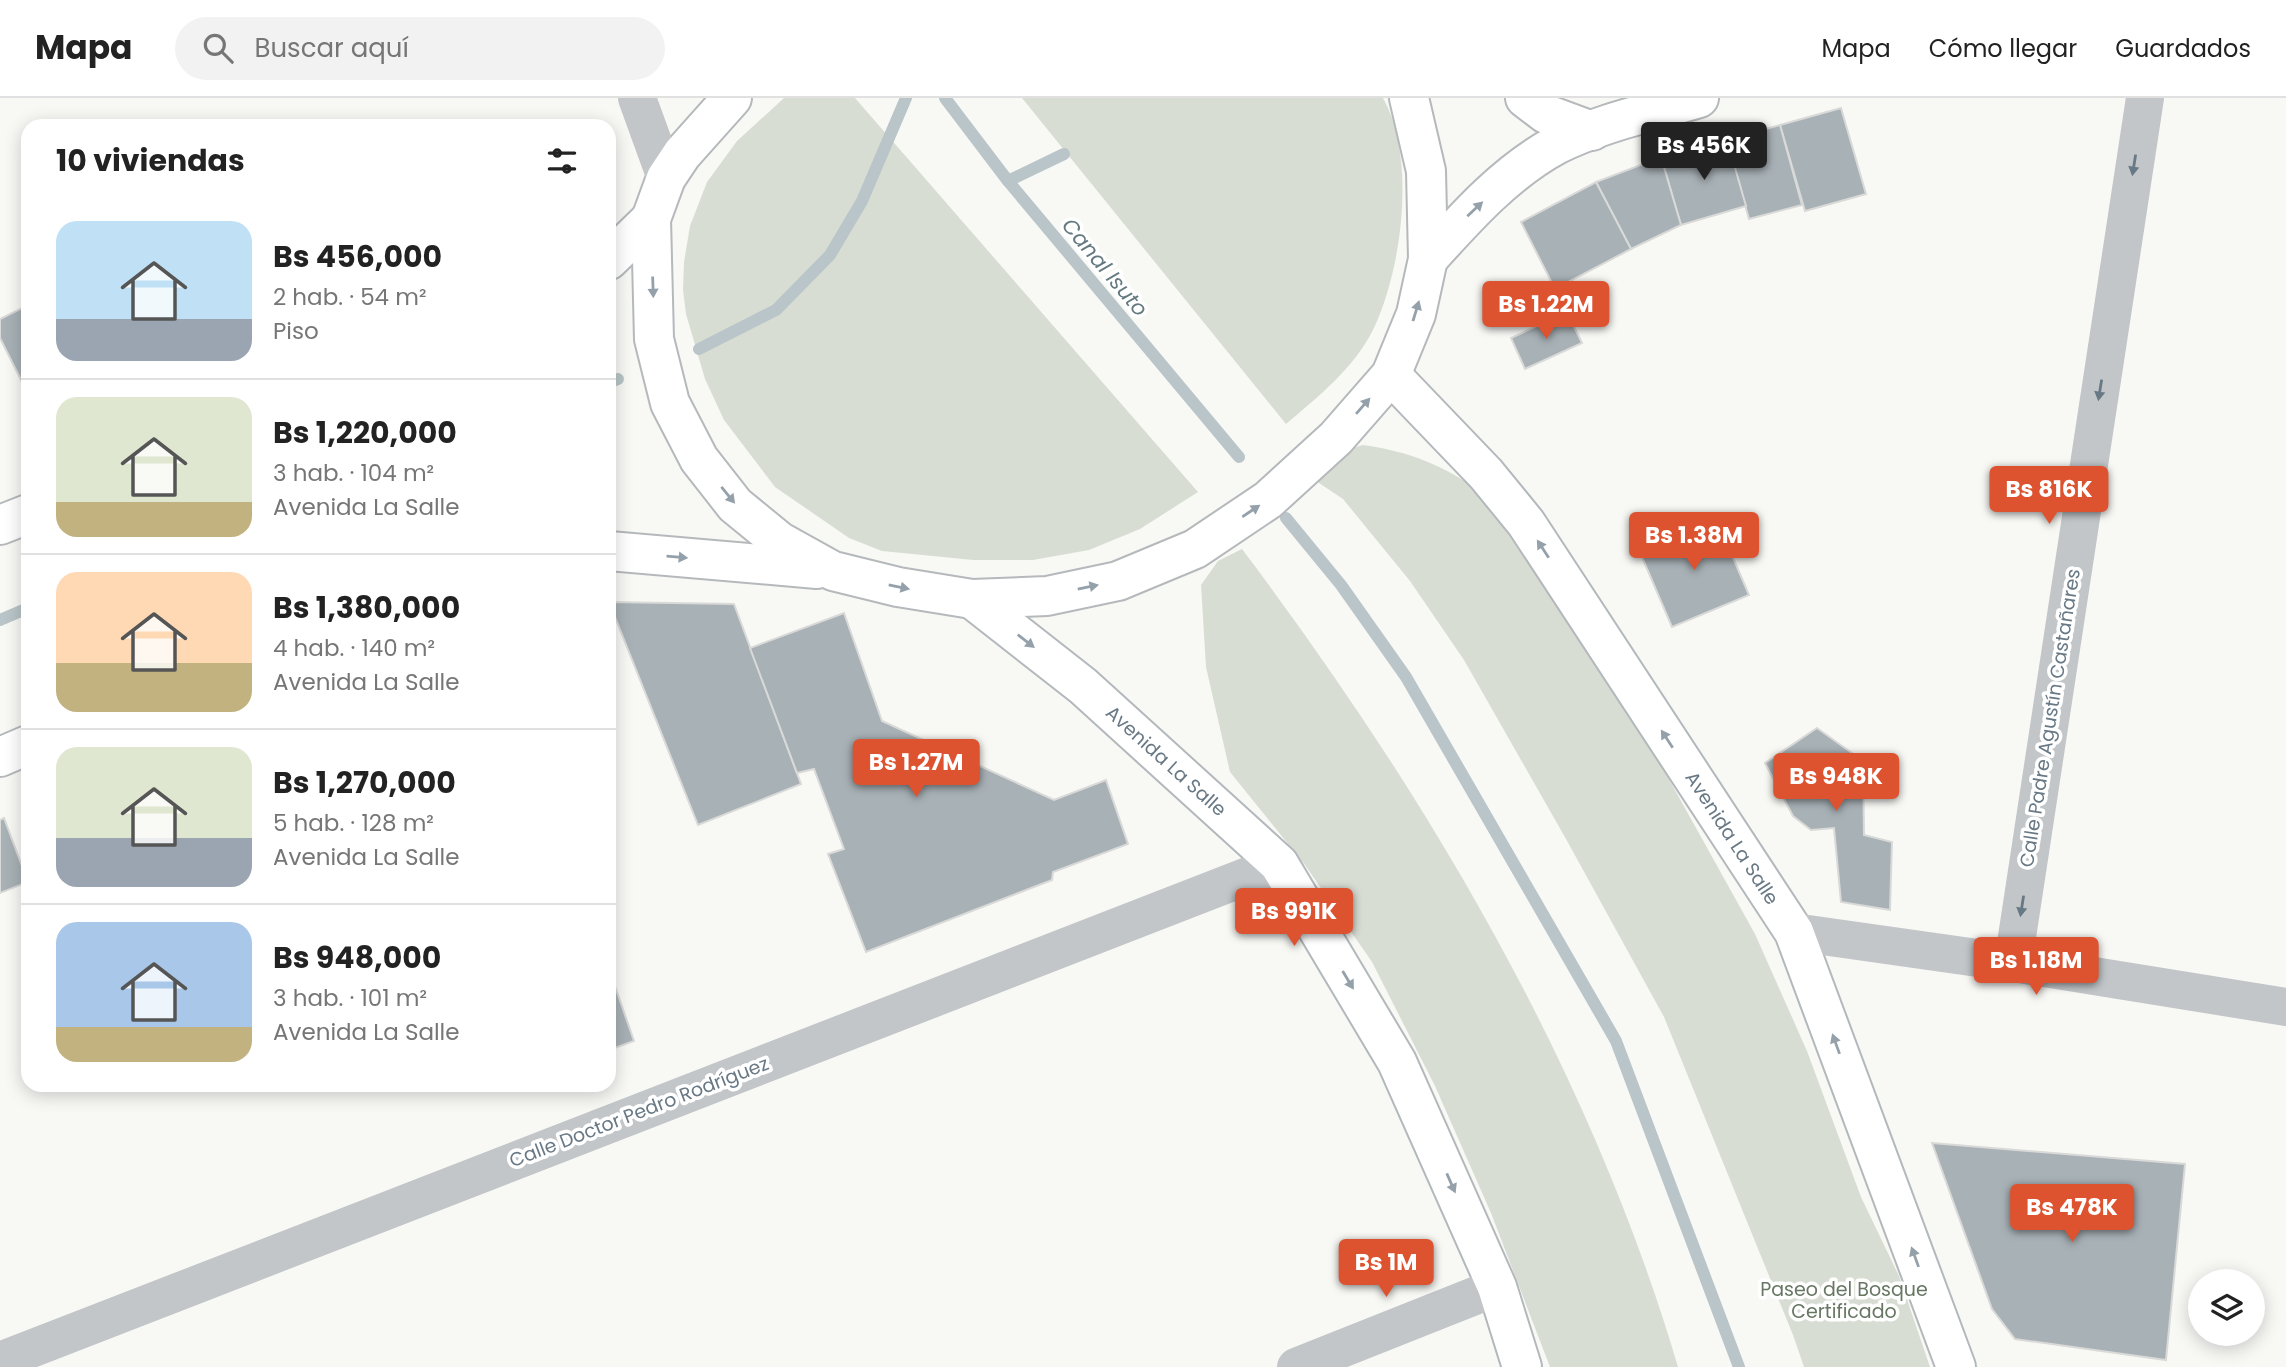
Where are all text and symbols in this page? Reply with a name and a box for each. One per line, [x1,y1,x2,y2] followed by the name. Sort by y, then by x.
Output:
[175,17,665,80] search box
[35,24,133,71] text: Mapa
[199,29,237,67] icon: search
[255,30,409,66] text: Buscar aquí
[1821,32,1891,65] text: Mapa
[1929,32,2077,65] text: Cómo llegar
[2115,32,2251,65] text: Guardados
[1639,122,1769,182] pin: Bs 456K
[1657,129,1751,161] text: Bs 456K
[56,139,245,182] text: 10 viviendas
[543,142,581,180] icon: filters
[2129,155,2140,177] one-way arrow
[1466,201,1483,217] one-way arrow
[1055,212,1155,322] water label: Canal Isuto
[273,235,442,278] text: Bs 456,000
[112,249,196,333] icon: home
[647,276,658,298] one-way arrow
[273,281,427,313] text: 2 hab. · 54 m²
[1474,282,1618,341] pin: Bs 1.22M
[1498,288,1594,320] text: Bs 1.22M
[1411,301,1421,322] one-way arrow
[273,315,319,347] text: Piso
[2094,379,2105,401] one-way arrow
[1355,398,1370,415] one-way arrow
[273,411,457,454] text: Bs 1,220,000
[112,425,196,509] icon: home
[273,457,434,489] text: 3 hab. · 104 m²
[1984,466,2114,526] pin: Bs 816K
[2005,473,2093,505] text: Bs 816K
[720,486,735,504] one-way arrow
[273,491,460,523] text: Avenida La Salle
[1242,505,1261,518] one-way arrow
[1622,512,1766,572] pin: Bs 1.38M
[1645,519,1743,551] text: Bs 1.38M
[1536,539,1549,559] one-way arrow
[666,552,688,563] one-way arrow
[2013,567,2087,869] street label: Calle Padre Agustín Castañares
[888,581,910,592] one-way arrow
[1077,582,1099,593] one-way arrow
[273,586,460,629] text: Bs 1,380,000
[112,600,196,684] icon: home
[273,632,435,664] text: 4 hab. · 140 m²
[1016,634,1034,649] one-way arrow
[273,666,460,698] text: Avenida La Salle
[1100,699,1232,823] street label: Avenida La Salle
[1661,730,1674,749] one-way arrow
[844,740,988,799] pin: Bs 1.27M
[869,746,963,778] text: Bs 1.27M
[1771,754,1901,813] pin: Bs 948K
[1789,760,1883,792] text: Bs 948K
[273,761,456,804] text: Bs 1,270,000
[1679,766,1785,910] street label: Avenida La Salle
[112,775,196,859] icon: home
[273,807,434,839] text: 5 hab. · 128 m²
[273,841,460,873] text: Avenida La Salle
[1229,888,1359,948] pin: Bs 991K
[1251,895,1337,927] text: Bs 991K
[2016,895,2027,917] one-way arrow
[273,936,441,979] text: Bs 948,000
[1964,937,2108,997] pin: Bs 1.18M
[1990,944,2082,976] text: Bs 1.18M
[112,950,196,1034] icon: home
[1342,971,1354,990] one-way arrow
[273,982,427,1014] text: 3 hab. · 101 m²
[273,1016,460,1048] text: Avenida La Salle
[1830,1033,1841,1054] one-way arrow
[505,1050,773,1174] street label: Calle Doctor Pedro Rodríguez
[1445,1173,1457,1193] one-way arrow
[2007,1184,2137,1244] pin: Bs 478K
[2026,1191,2118,1223] text: Bs 478K
[1337,1240,1435,1299] pin: Bs 1M
[1355,1246,1417,1278] text: Bs 1M
[1909,1247,1920,1268] one-way arrow
[2188,1269,2265,1346] map controls
[2188,1269,2265,1346] button: layers
[1760,1276,1928,1325] park label: Paseo del Bosque Certificado

